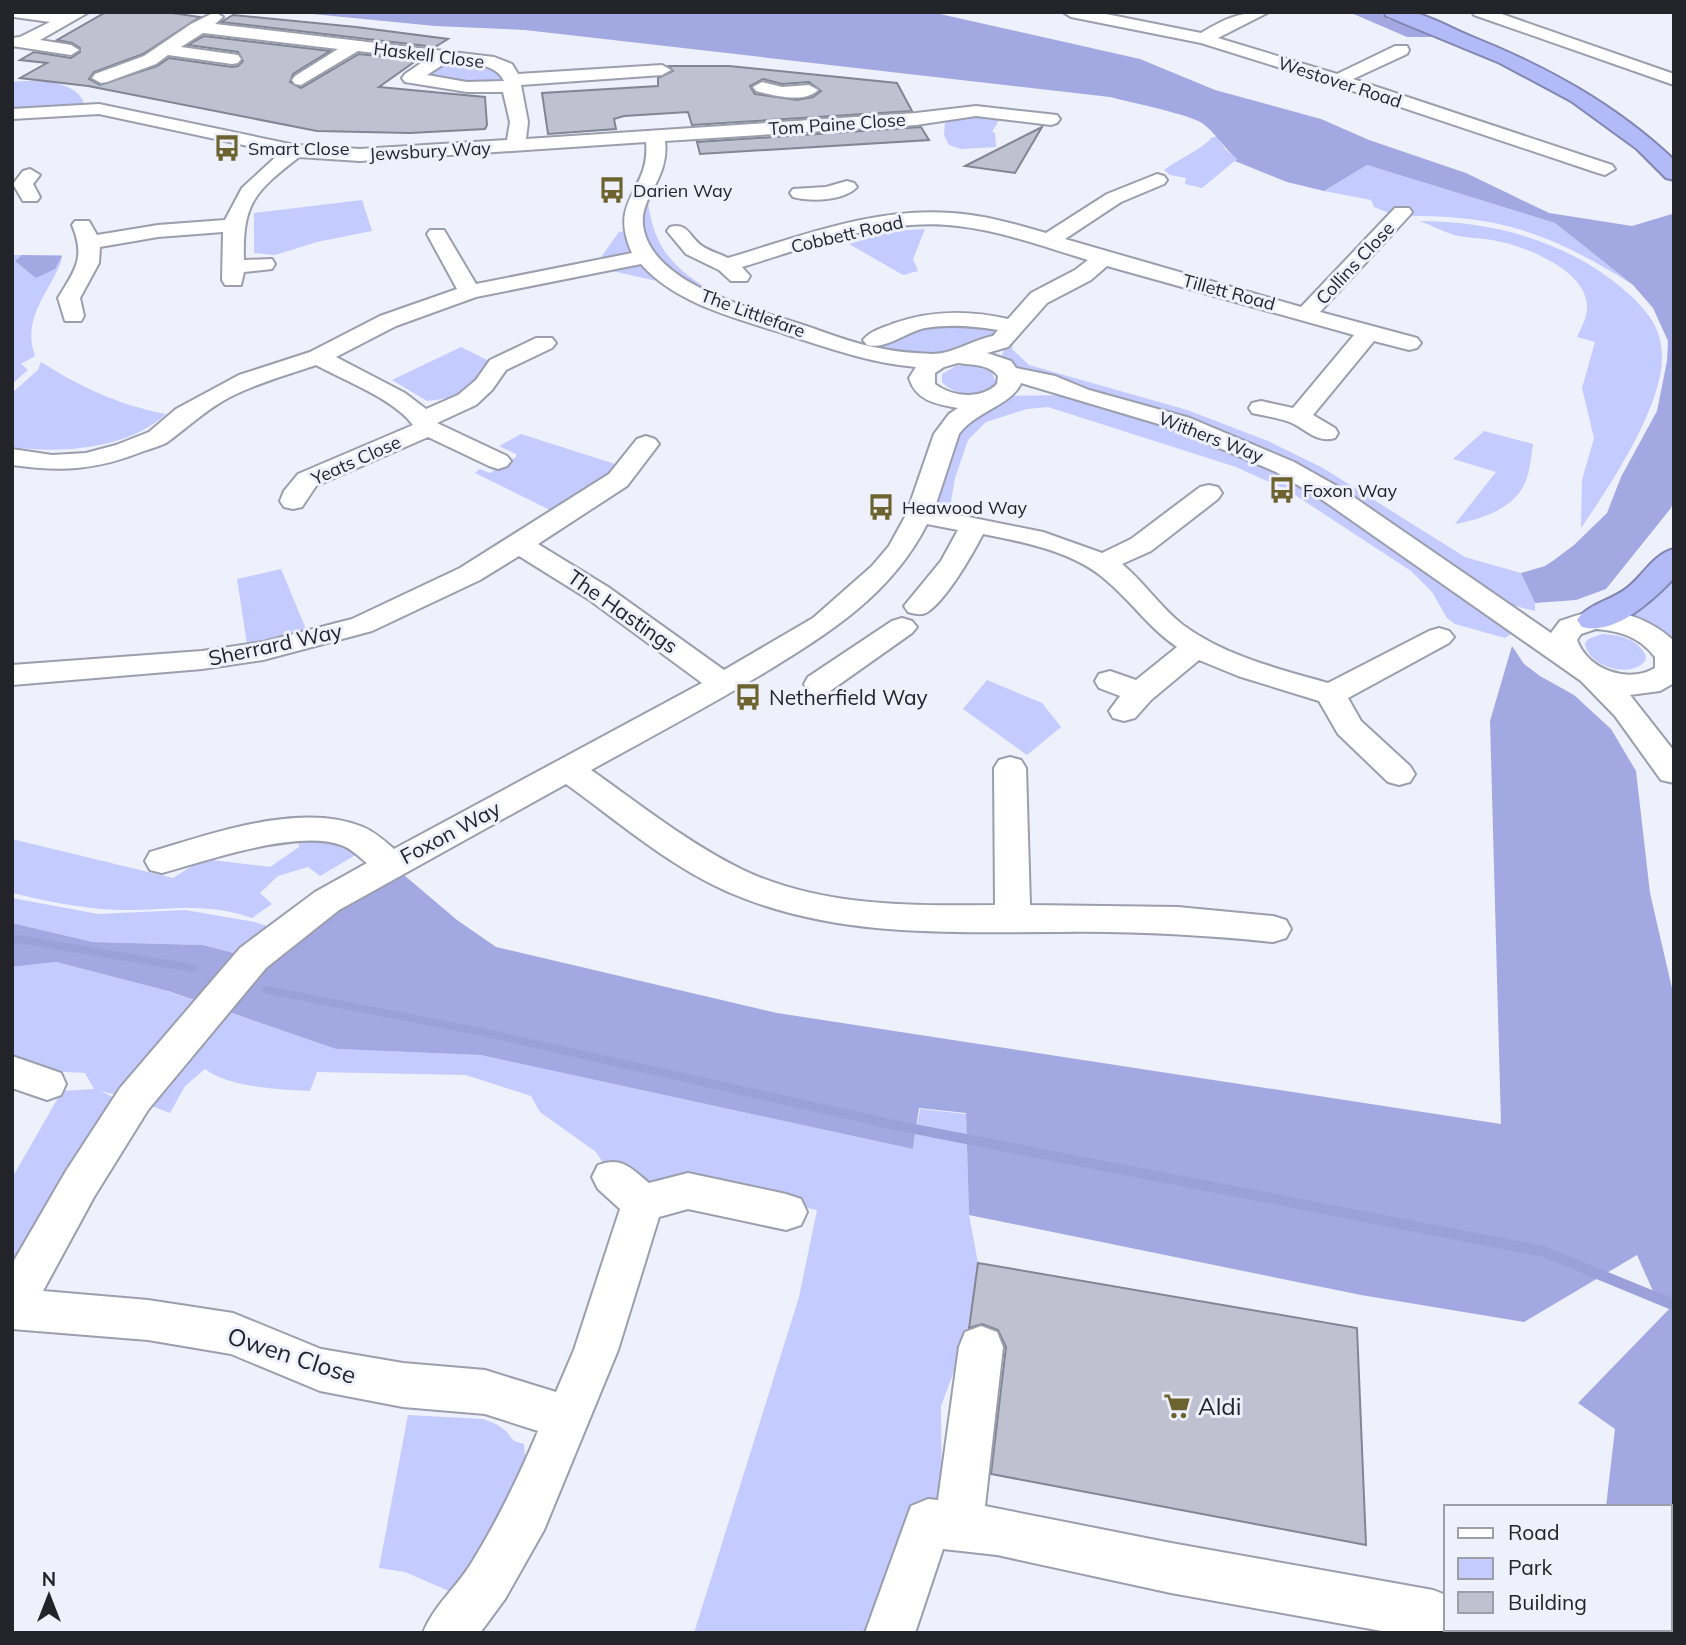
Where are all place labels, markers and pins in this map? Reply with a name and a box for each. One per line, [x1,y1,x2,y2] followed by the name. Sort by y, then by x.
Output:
[212,133,242,163] bus stop icon: Smart Close
[248,137,349,160] place label: Smart Close
[597,175,627,205] bus stop icon: Darien Way
[633,179,733,202] place label: Darien Way
[1267,475,1297,505] bus stop icon: Foxon Way
[1303,479,1397,502] place label: Foxon Way
[866,492,896,522] bus stop icon: Heawood Way
[902,496,1028,519] place label: Heawood Way
[733,682,763,712] bus stop icon: Netherfield Way
[769,684,928,710] place label: Netherfield Way
[1162,1391,1192,1421] supermarket icon: Aldi
[1198,1391,1241,1421] place label: Aldi

